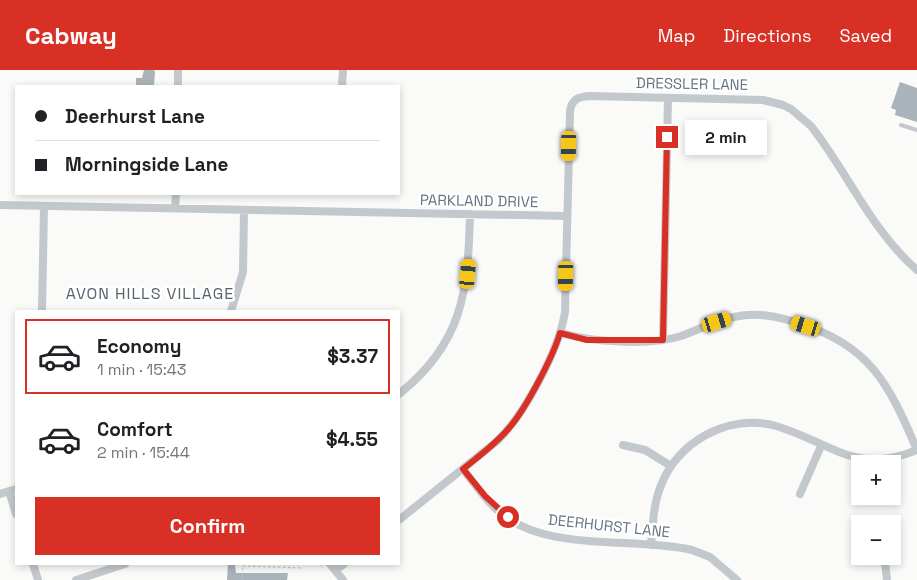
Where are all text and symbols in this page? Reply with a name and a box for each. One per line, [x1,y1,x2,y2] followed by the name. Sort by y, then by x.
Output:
[25,20,117,51] text: Cabway
[658,24,695,47] text: Map
[723,24,812,47] text: Directions
[840,24,892,47] text: Saved
[636,73,748,94] street label: DRESSLER LANE
[65,104,205,129] text: Deerhurst Lane
[684,120,767,154] callout: 2 min
[656,126,678,148] route end
[705,127,747,148] text: 2 min
[561,131,576,161] car
[65,152,228,177] text: Morningside Lane
[420,190,538,211] street label: PARKLAND DRIVE
[459,258,476,290] car
[558,261,573,291] car
[66,283,234,304] district label: AVON HILLS VILLAGE
[700,310,733,334] car
[789,314,822,338] car
[37,334,82,379] icon: car
[97,334,181,359] text: Economy
[327,344,378,369] text: $3.37
[97,359,187,380] text: 1 min · 15:43
[37,417,82,462] icon: car
[97,417,173,442] text: Comfort
[326,427,378,452] text: $4.55
[97,442,190,463] text: 2 min · 15:44
[851,455,901,565] map controls
[851,455,901,505] button: +
[35,497,380,555] button: Confirm
[497,506,519,528] route start
[547,510,671,541] street label: DEERHURST LANE
[851,515,901,565] button: −

